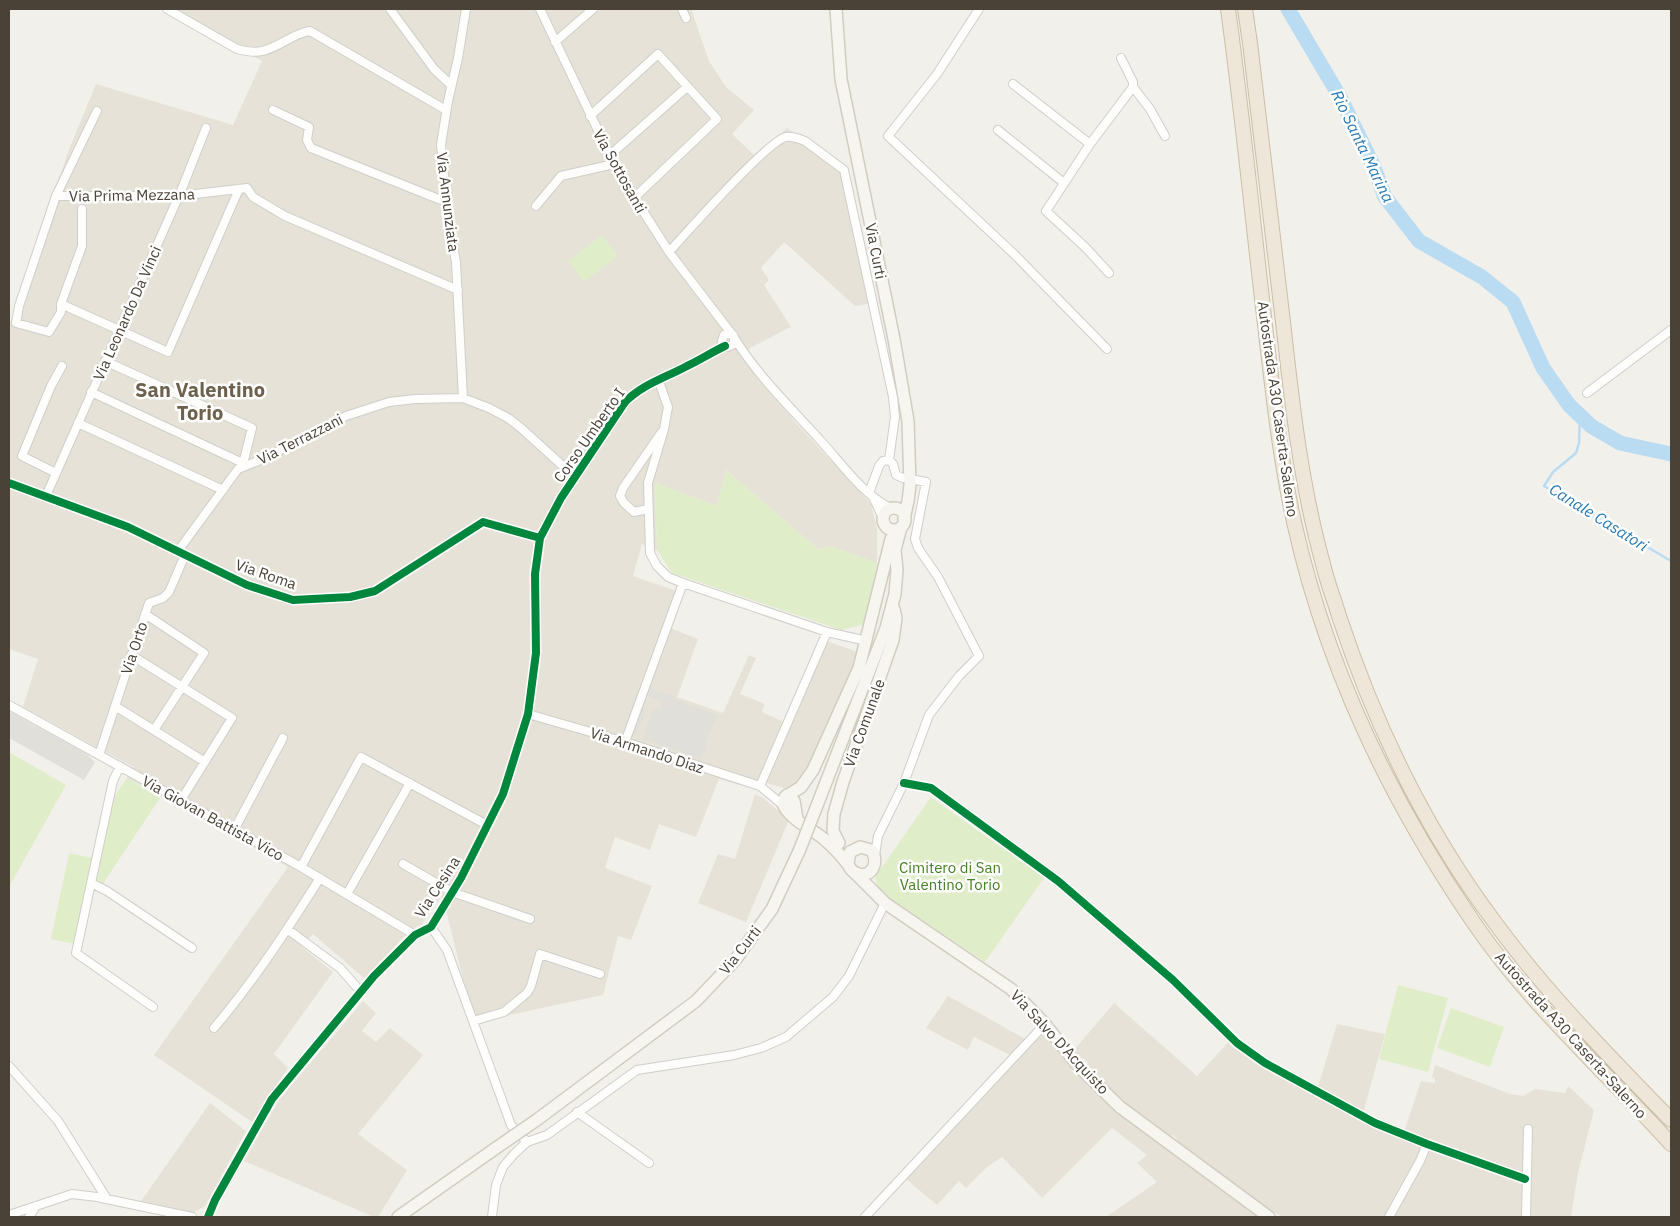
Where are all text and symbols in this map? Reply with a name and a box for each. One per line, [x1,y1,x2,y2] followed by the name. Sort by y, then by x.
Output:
[1327,86,1399,206] water label: Rio Santa Marina
[589,126,651,216] street label: Via Sottosanti
[432,151,464,253] street label: Via Annunziata
[69,184,195,206] street label: Via Prima Mezzana
[861,221,891,281] street label: Via Curti
[89,243,165,383] street label: Via Leonardo Da Vinci
[1253,300,1303,518] street label: Autostrada A30 Caserta-Salerno
[135,376,265,426] district label: San Valentino Torio
[549,384,629,486] street label: Corso Umberto I
[254,409,346,469] street label: Via Terrazzani
[1546,479,1653,556] water label: Canale Casatori
[233,555,299,593] street label: Via Roma
[117,619,151,677] street label: Via Orto
[839,676,889,770] street label: Via Comunale
[588,723,706,777] street label: Via Armando Diaz
[139,771,287,865] street label: Via Giovan Battista Vico
[410,853,464,921] street label: Via Cesina
[899,858,1001,894] park label: Cimitero di San Valentino Torio
[715,922,765,978] street label: Via Curti
[1491,948,1651,1122] street label: Autostrada A30 Caserta-Salerno
[1007,986,1113,1098] street label: Via Salvo D'Acquisto

